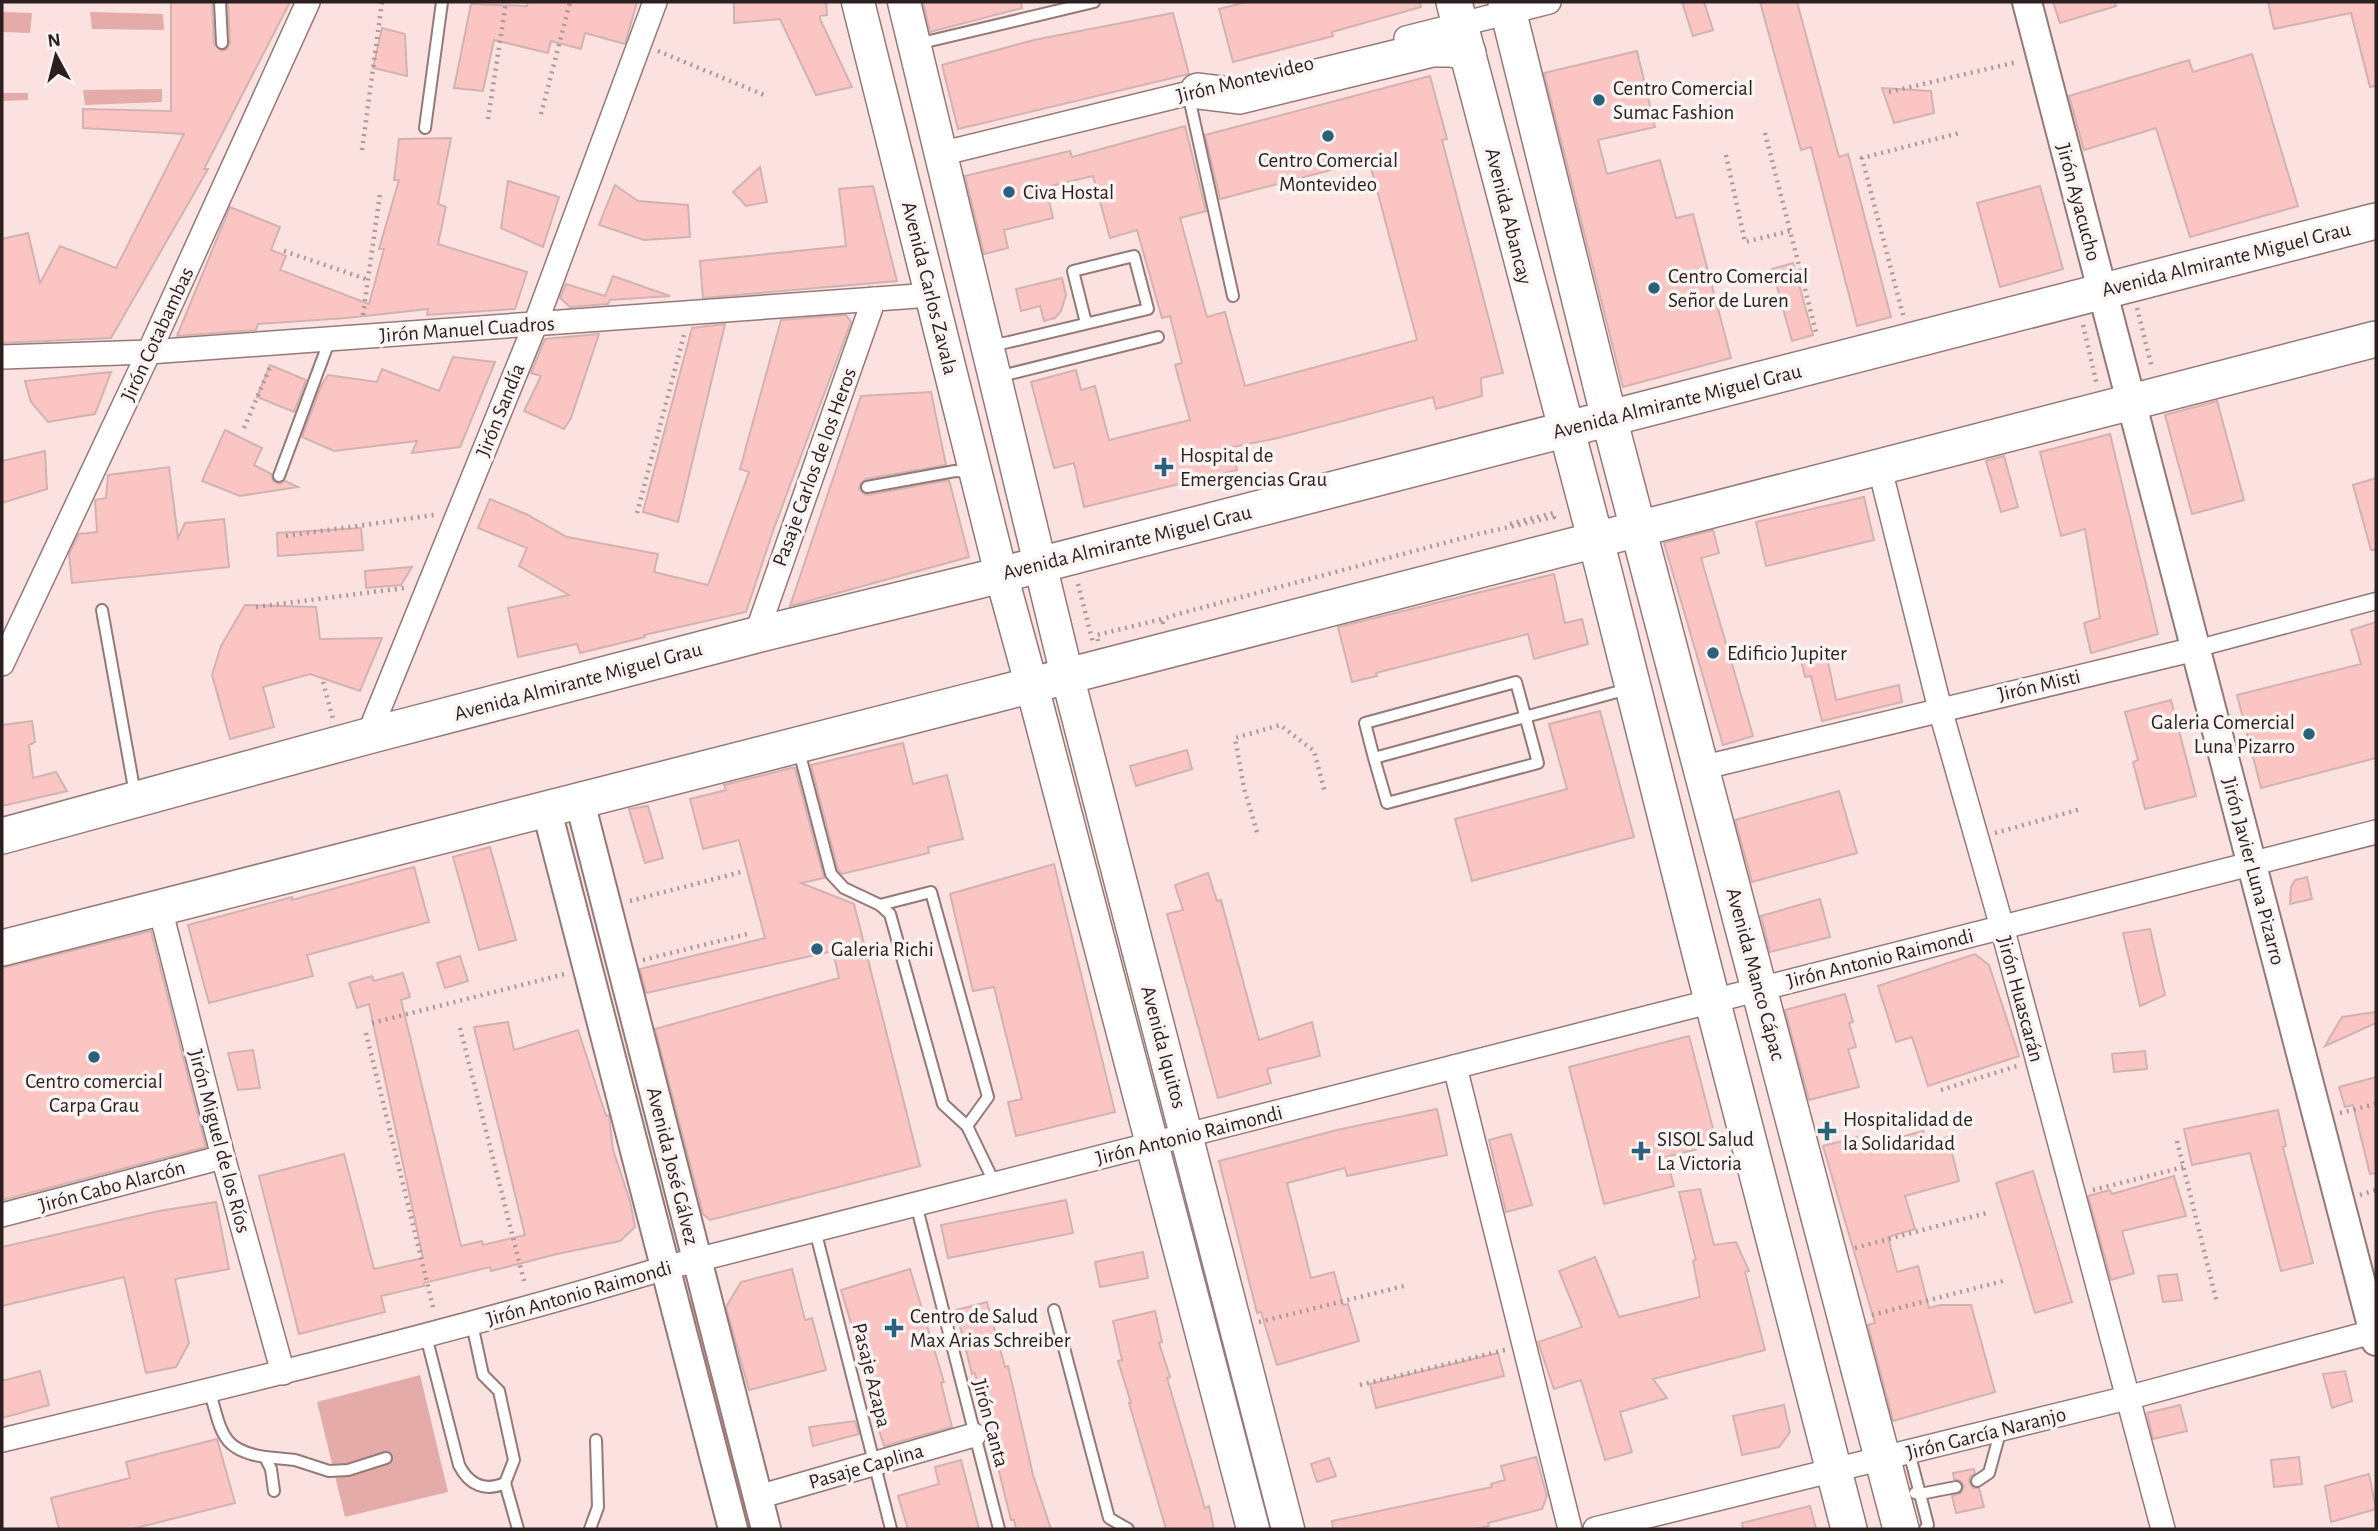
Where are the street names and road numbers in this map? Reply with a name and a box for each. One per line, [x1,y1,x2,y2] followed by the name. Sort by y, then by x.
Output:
[1174,52,1316,107] street label: Jirón Montevideo
[2053,141,2104,263] street label: Jirón Ayacucho
[1481,146,1536,286] street label: Avenida Abancay
[898,199,961,377] street label: Avenida Carlos Zavala
[2100,218,2353,301] street label: Avenida Almirante Miguel Grau
[117,264,198,405] street label: Jirón Cotabambas
[379,313,555,346] street label: Jirón Manuel Cuadros
[472,360,529,460] street label: Jirón Sandía
[1551,360,1804,443] street label: Avenida Almirante Miguel Grau
[769,365,860,569] street label: Pasaje Carlos de los Heros
[1001,501,1254,584] street label: Avenida Almirante Miguel Grau
[452,638,705,725] street label: Avenida Almirante Miguel Grau
[1996,666,2082,705] street label: Jirón Misti
[2218,775,2289,967] street label: Jirón Javier Luna Pizarro
[1722,886,1789,1063] street label: Avenida Manco Cápac
[1785,925,1976,992] street label: Jirón Antonio Raimondi
[1994,934,2047,1064] street label: Jirón Huascarán
[1137,983,1190,1111] street label: Avenida Iquitos
[185,1047,254,1235] street label: Jirón Miguel de los Ríos
[643,1085,702,1247] street label: Avenida José Gálvez
[1094,1102,1285,1169] street label: Jirón Antonio Raimondi
[37,1157,188,1216] street label: Jirón Cabo Alarcón
[484,1257,674,1330] street label: Jirón Antonio Raimondi
[848,1321,895,1430] street label: Pasaje Azapa
[969,1377,1012,1470] street label: Jirón Canta
[1904,1403,2068,1464] street label: Jirón García Naranjo
[806,1440,926,1493] street label: Pasaje Caplina

